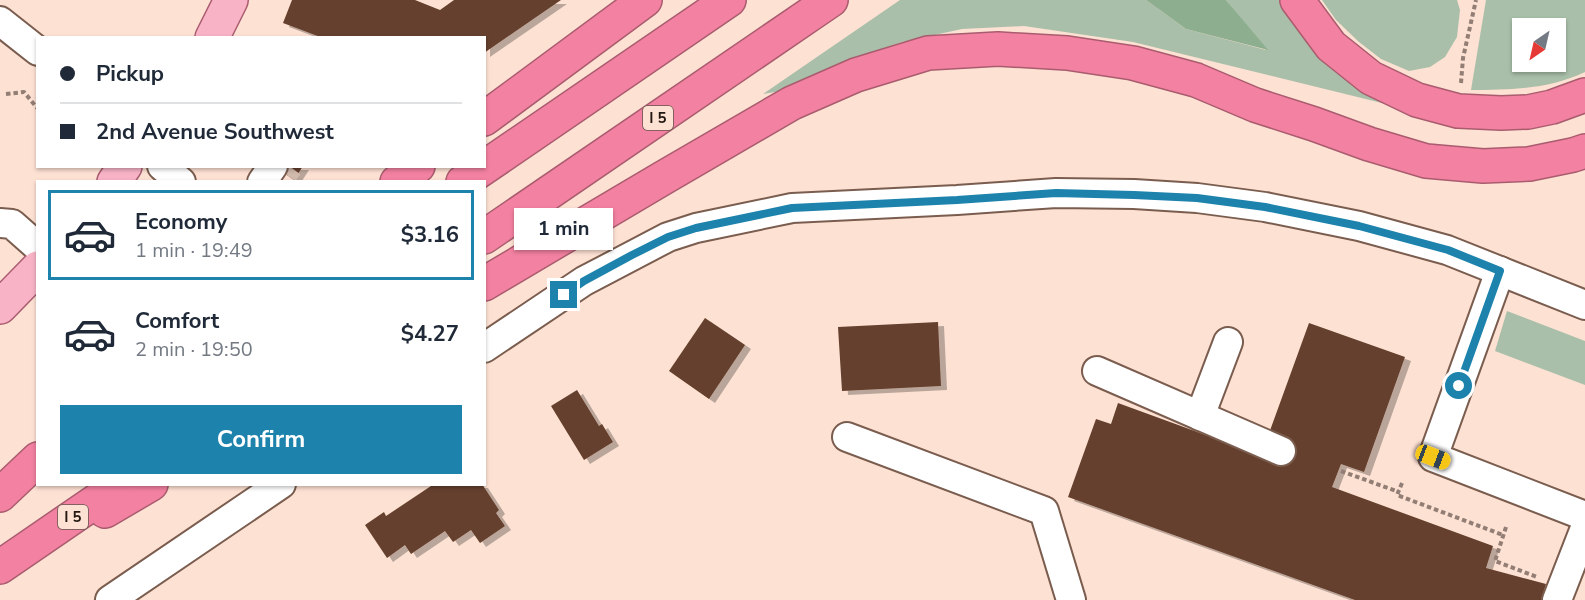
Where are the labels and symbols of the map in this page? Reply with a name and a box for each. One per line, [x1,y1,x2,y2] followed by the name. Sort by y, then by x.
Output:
[1512,18,1566,72] north arrow
[643,106,673,130] road number: I 5
[514,208,614,250] callout: 1 min
[550,281,577,308] route end
[1445,372,1472,399] route start
[1413,442,1453,472] car
[58,505,88,529] road number: I 5

